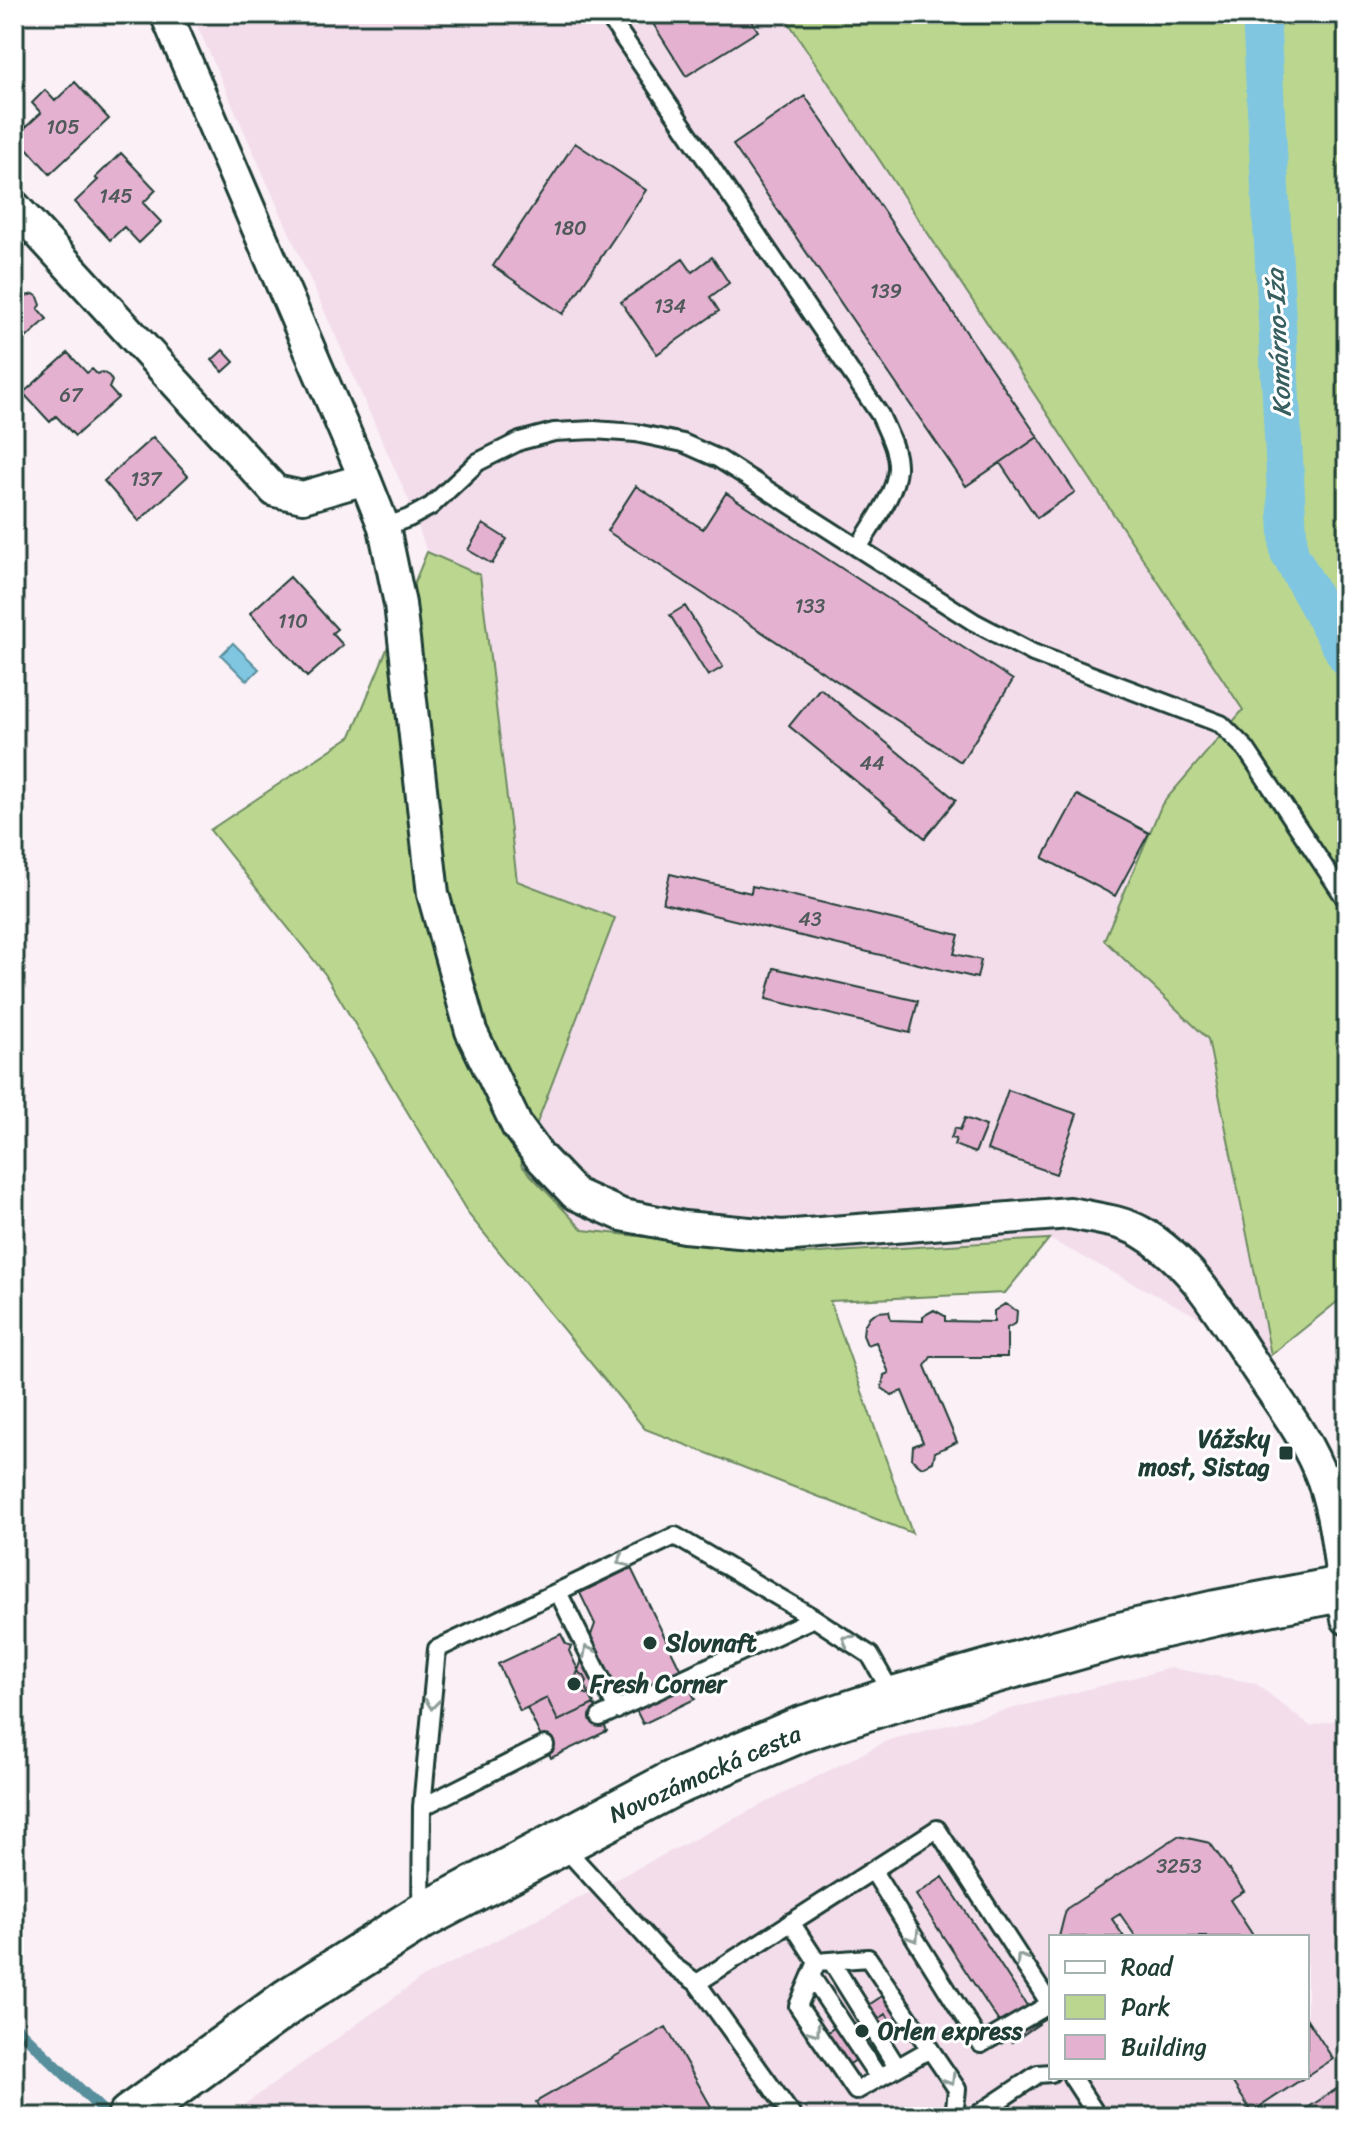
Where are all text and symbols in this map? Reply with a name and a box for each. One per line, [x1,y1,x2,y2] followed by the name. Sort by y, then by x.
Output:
[46,110,80,145] house number: 105
[99,179,133,214] house number: 145
[553,211,587,246] house number: 180
[1251,265,1305,418] water label: Komárno-Iža
[870,274,902,309] house number: 139
[654,289,686,324] house number: 134
[60,378,84,413] house number: 67
[131,462,163,497] house number: 137
[795,589,825,624] house number: 133
[278,604,308,639] house number: 110
[860,746,885,781] house number: 44
[798,902,822,937] house number: 43
[1138,1418,1271,1488] place label: Vážsky most, Sistag
[1277,1444,1295,1462] marker: Vážsky most, Sistag
[615,1551,630,1567] one-way arrow
[665,1622,757,1664] place label: Slovnaft
[641,1634,659,1652] marker: Slovnaft
[841,1634,855,1649] one-way arrow
[582,1644,597,1659] one-way arrow
[589,1663,729,1705] place label: Fresh Corner
[565,1675,583,1693] marker: Fresh Corner
[423,1698,440,1711] one-way arrow
[602,1712,809,1835] street label: Novozámocká cesta
[1156,1849,1202,1884] house number: 3253
[905,1928,920,1943] one-way arrow
[1049,1935,1309,2079] legend
[1121,1946,1175,1988] text: Road
[1015,1953,1030,1967] one-way arrow
[1121,1986,1170,2028] text: Park
[878,2010,1024,2052] place label: Orlen express
[805,2022,820,2036] one-way arrow
[853,2022,871,2040] marker: Orlen express
[1121,2026,1207,2068] text: Building
[940,2071,955,2085] one-way arrow

